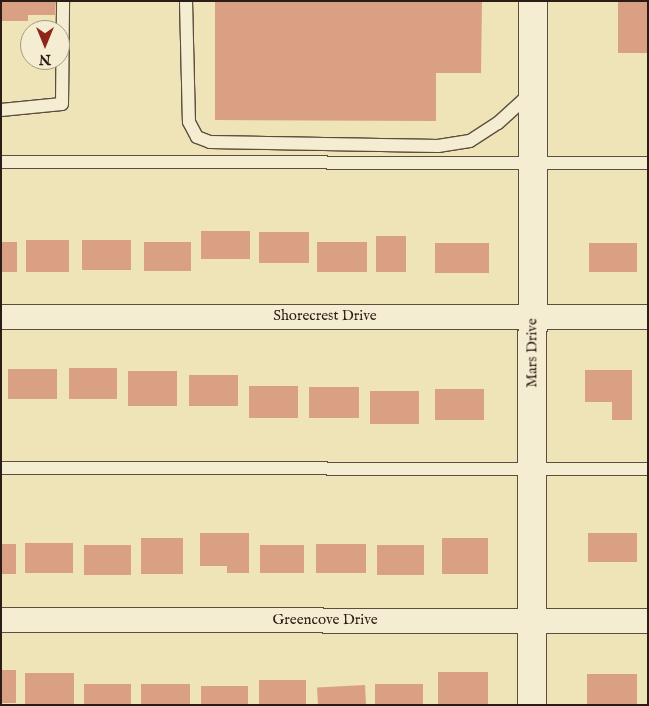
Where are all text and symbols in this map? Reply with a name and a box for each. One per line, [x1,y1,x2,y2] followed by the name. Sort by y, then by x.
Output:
[20,20,70,70] north arrow
[39,50,51,68] text: N
[273,307,377,325] street label: Shorecrest Drive
[523,318,541,388] street label: Mars Drive
[272,611,378,629] street label: Greencove Drive

